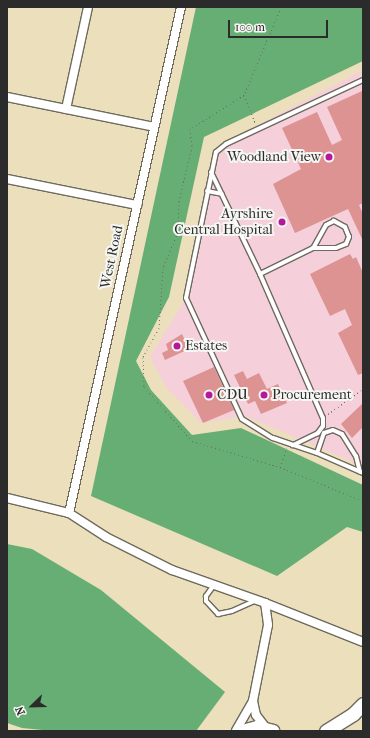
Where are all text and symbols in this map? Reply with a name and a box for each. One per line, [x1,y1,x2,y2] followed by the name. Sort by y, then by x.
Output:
[230,12,330,38] scale bar
[235,20,265,34] text: 100 m
[227,149,321,165] place label: Woodland View
[324,152,334,162] marker: Woodland View
[174,206,273,238] place label: Ayrshire Central Hospital
[276,216,288,228] marker: Ayrshire Central Hospital
[97,224,127,290] street label: West Road
[185,338,227,354] place label: Estates
[172,341,182,351] marker: Estates
[217,387,248,403] place label: CDU
[272,387,352,403] place label: Procurement
[204,390,214,400] marker: CDU
[259,390,269,400] marker: Procurement
[12,686,52,726] north arrow
[13,705,28,717] text: N

